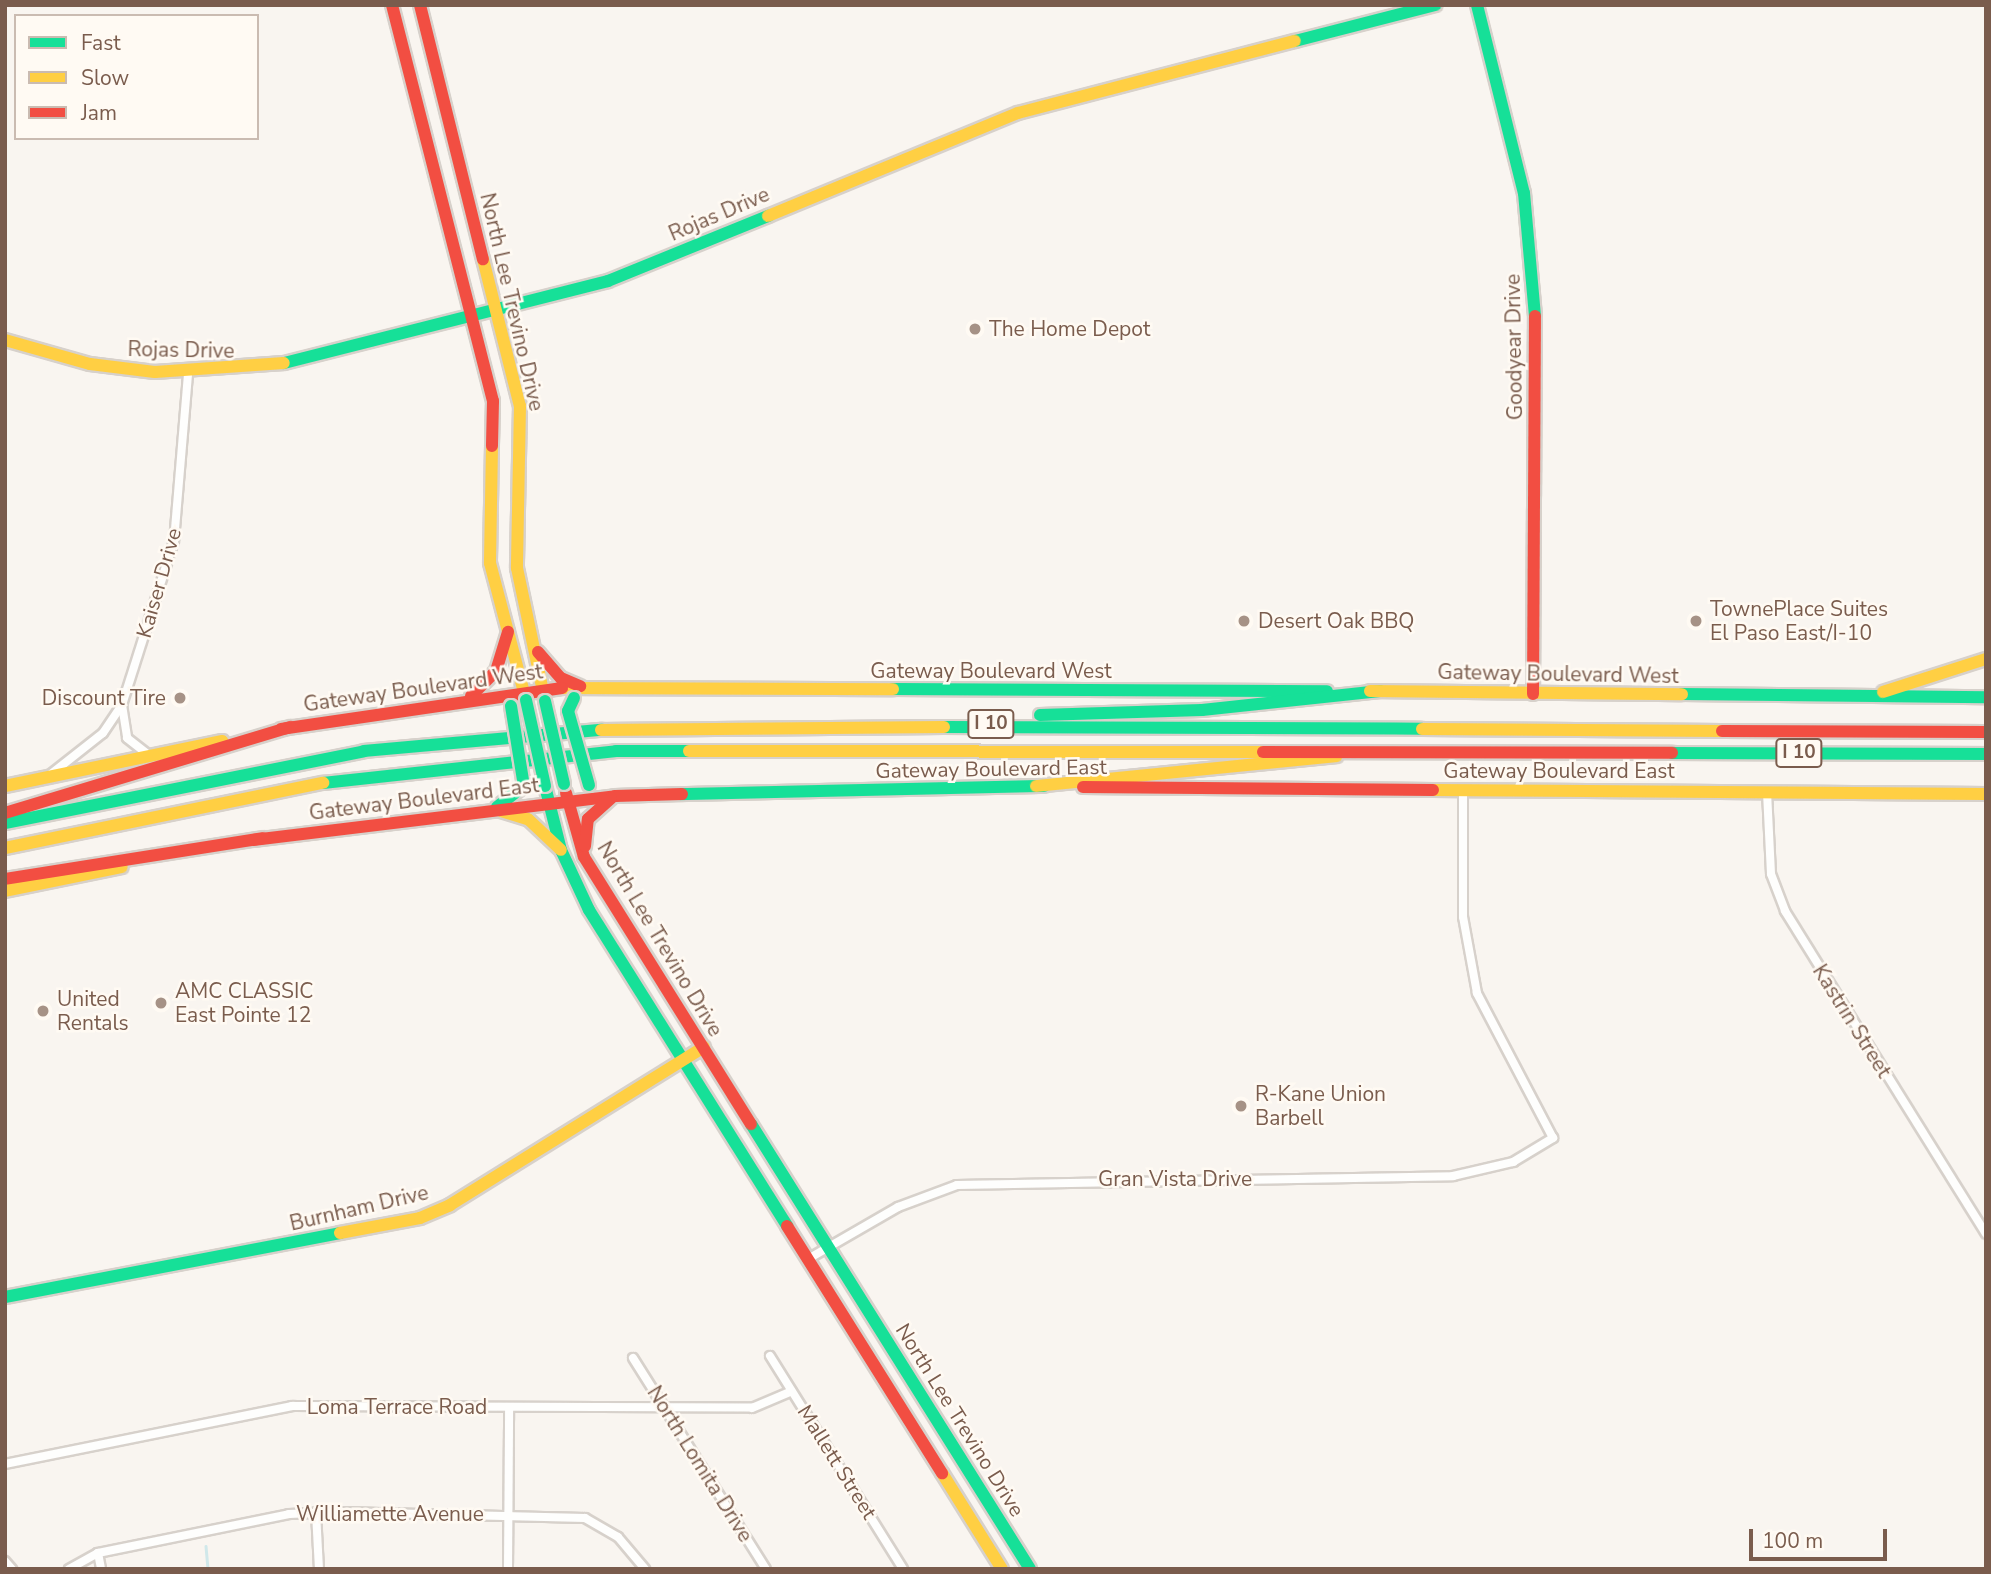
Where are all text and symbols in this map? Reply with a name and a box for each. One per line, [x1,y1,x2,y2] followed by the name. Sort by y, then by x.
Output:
[14,14,259,140] legend
[81,29,121,57] text: Fast
[81,64,129,92] text: Slow
[81,99,117,127] text: Jam
[665,182,773,246] street label: Rojas Drive
[475,191,549,413] street label: North Lee Trevino Drive
[1500,274,1528,420] street label: Goodyear Drive
[989,316,1150,342] place label: The Home Depot
[967,321,983,337] marker: The Home Depot
[127,336,235,364] street label: Rojas Drive
[131,525,187,641] street label: Kaiser Drive
[1710,596,1888,646] place label: TownePlace Suites El Paso East/I-10
[1258,608,1414,634] place label: Desert Oak BBQ
[1236,613,1252,629] marker: Desert Oak BBQ
[1688,613,1704,629] marker: TownePlace Suites El Paso East/I-10
[870,658,1112,684] street label: Gateway Boulevard West
[302,659,544,717] street label: Gateway Boulevard West
[1437,659,1679,689] street label: Gateway Boulevard West
[42,685,166,711] place label: Discount Tire
[172,690,188,706] marker: Discount Tire
[967,708,1016,740] road number: I 10
[1774,738,1824,768] road number: I 10
[875,754,1107,784] street label: Gateway Boulevard East
[1443,758,1675,784] street label: Gateway Boulevard East
[308,772,540,826] street label: Gateway Boulevard East
[592,837,728,1041] street label: North Lee Trevino Drive
[1807,960,1897,1082] street label: Kastrin Street
[175,978,313,1028] place label: AMC CLASSIC East Pointe 12
[57,986,129,1036] place label: United Rentals
[153,995,169,1011] marker: AMC CLASSIC East Pointe 12
[35,1003,51,1019] marker: United Rentals
[1255,1081,1386,1131] place label: R-Kane Union Barbell
[1233,1098,1249,1114] marker: R-Kane Union Barbell
[1098,1166,1252,1192] street label: Gran Vista Drive
[287,1180,431,1236] street label: Burnham Drive
[890,1319,1030,1521] street label: North Lee Trevino Drive
[642,1381,758,1547] street label: North Lomita Drive
[307,1394,487,1420] street label: Loma Terrace Road
[792,1400,882,1524] street label: Mallett Street
[296,1501,484,1527] street label: Williamette Avenue
[1753,1514,1891,1558] scale bar
[1762,1527,1823,1555] text: 100 m

